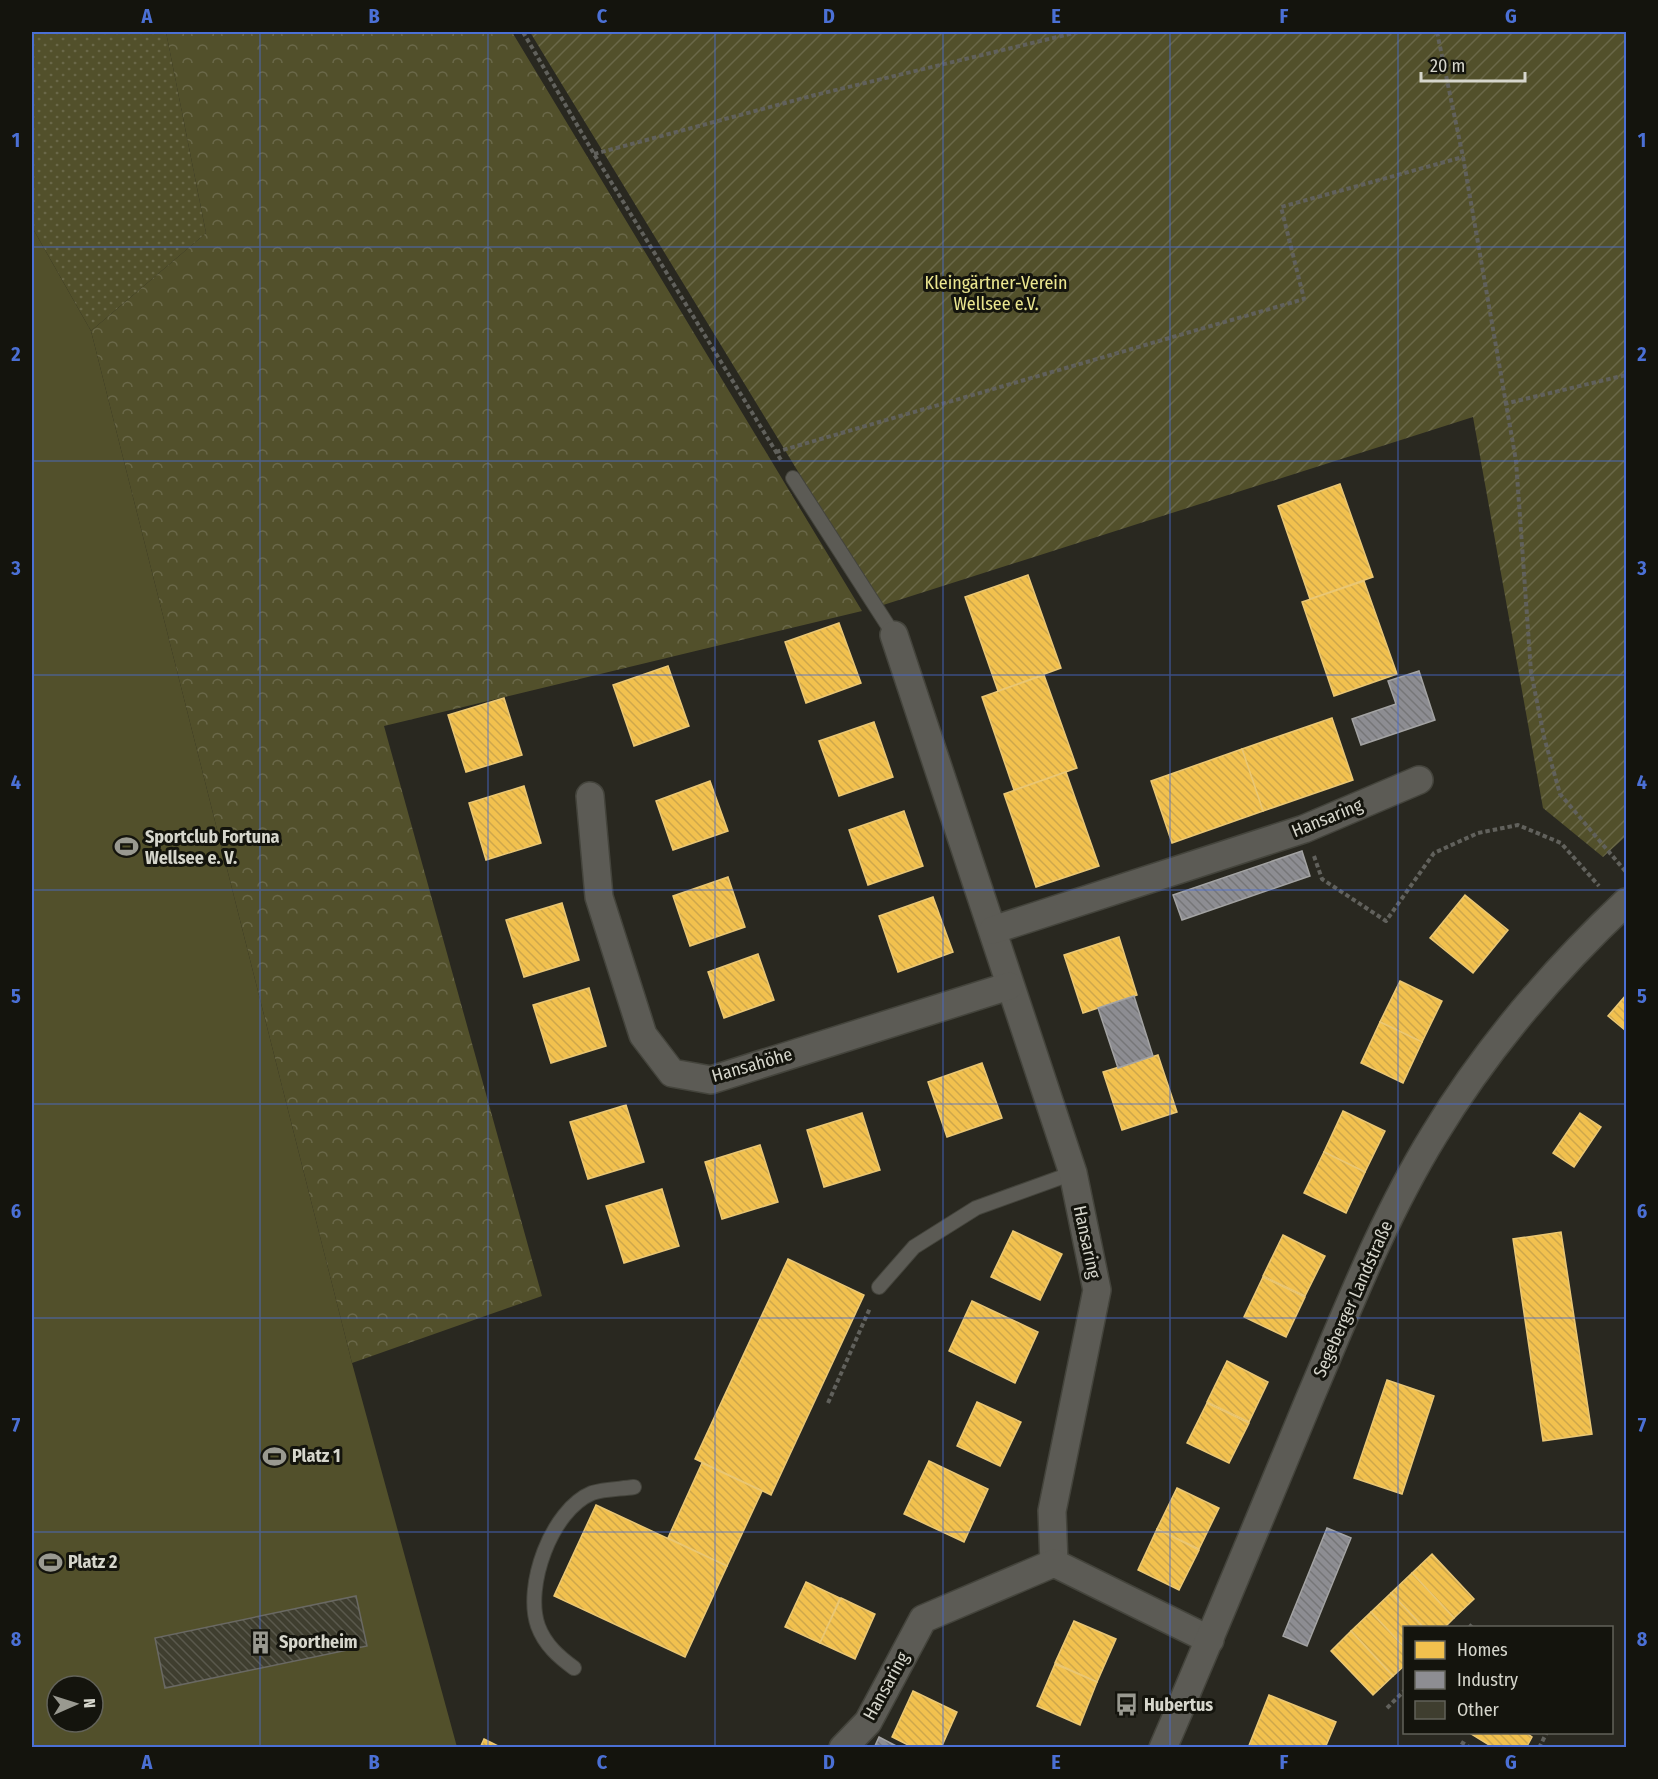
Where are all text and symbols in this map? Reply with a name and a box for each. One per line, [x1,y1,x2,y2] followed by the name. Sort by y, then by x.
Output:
[141,4,154,28] text: A
[368,4,380,28] text: B
[597,4,608,28] text: C
[823,4,835,28] text: D
[1051,4,1061,28] text: E
[1280,4,1289,28] text: F
[1505,4,1517,28] text: G
[1421,45,1524,83] scale bar
[1430,55,1465,77] text: 20 m
[12,128,20,152] text: 1
[1638,128,1646,152] text: 1
[925,272,1067,315] park label: Kleingärtner-Verein Wellsee e.V.
[10,342,21,366] text: 2
[1636,342,1647,366] text: 2
[10,556,21,580] text: 3
[1636,556,1647,580] text: 3
[11,770,21,794] text: 4
[1637,770,1647,794] text: 4
[1288,794,1366,842] street label: Hansaring
[145,826,280,869] place label: Sportclub Fortuna Wellsee e. V.
[114,834,140,860] sports icon: Sportclub Fortuna Wellsee e. V.
[11,984,21,1008] text: 5
[1637,984,1647,1008] text: 5
[709,1043,795,1087] street label: Hansahöhe
[11,1199,21,1223] text: 6
[1637,1199,1647,1223] text: 6
[1069,1203,1106,1281] street label: Hansaring
[1308,1217,1398,1381] street label: Segeberger Landstraße
[12,1413,21,1437] text: 7
[1638,1413,1647,1437] text: 7
[261,1443,287,1469] sports icon: Platz 1
[292,1445,341,1467] place label: Platz 1
[37,1549,63,1575] sports icon: Platz 2
[68,1551,117,1573] place label: Platz 2
[1403,1626,1613,1734] legend
[11,1627,22,1651] text: 8
[1637,1627,1648,1651] text: 8
[248,1629,274,1655] building icon: Sportheim
[279,1631,358,1653] place label: Sportheim
[1457,1639,1508,1661] text: Homes
[858,1648,914,1724] street label: Hansaring
[1457,1669,1518,1691] text: Industry
[45,1674,105,1734] north arrow
[1113,1692,1139,1718] bus stop icon: Hubertus
[1144,1694,1213,1716] place label: Hubertus
[80,1698,99,1709] text: N
[1457,1699,1500,1721] text: Other
[141,1750,154,1774] text: A
[368,1750,380,1774] text: B
[597,1750,608,1774] text: C
[823,1750,835,1774] text: D
[1051,1750,1061,1774] text: E
[1280,1750,1289,1774] text: F
[1505,1750,1517,1774] text: G

